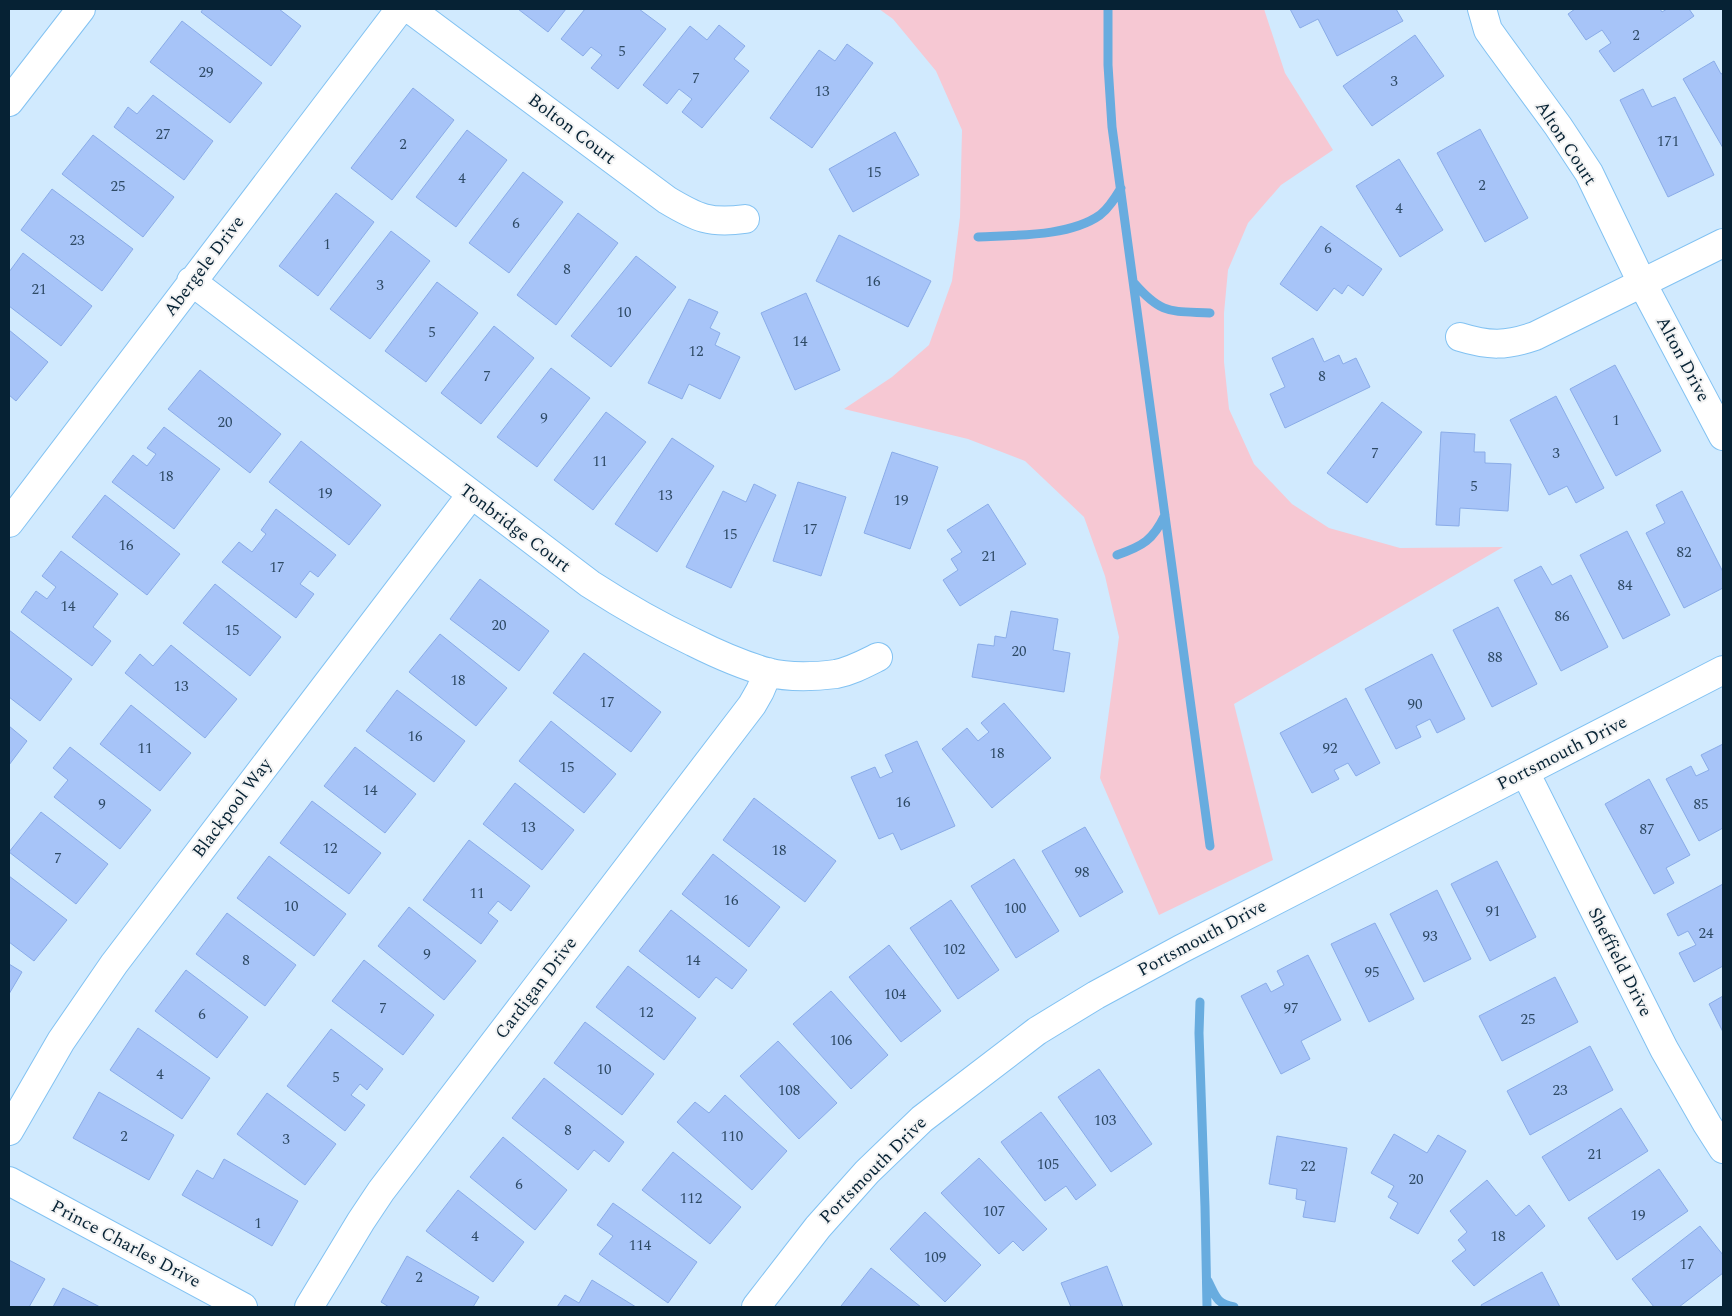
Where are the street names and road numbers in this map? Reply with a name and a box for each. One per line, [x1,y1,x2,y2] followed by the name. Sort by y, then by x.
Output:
[522,87,622,171] street label: Bolton Court
[1529,95,1603,191] street label: Alton Court
[157,210,251,322] street label: Abergele Drive
[1649,311,1717,407] street label: Alton Drive
[454,477,576,579] street label: Tonbridge Court
[1492,709,1632,797] street label: Portsmouth Drive
[185,751,279,864] street label: Blackpool Way
[1133,893,1271,983] street label: Portsmouth Drive
[1581,903,1659,1021] street label: Sheffield Drive
[488,931,584,1045] street label: Cardigan Drive
[813,1110,933,1230] street label: Portsmouth Drive
[46,1193,206,1295] street label: Prince Charles Drive

